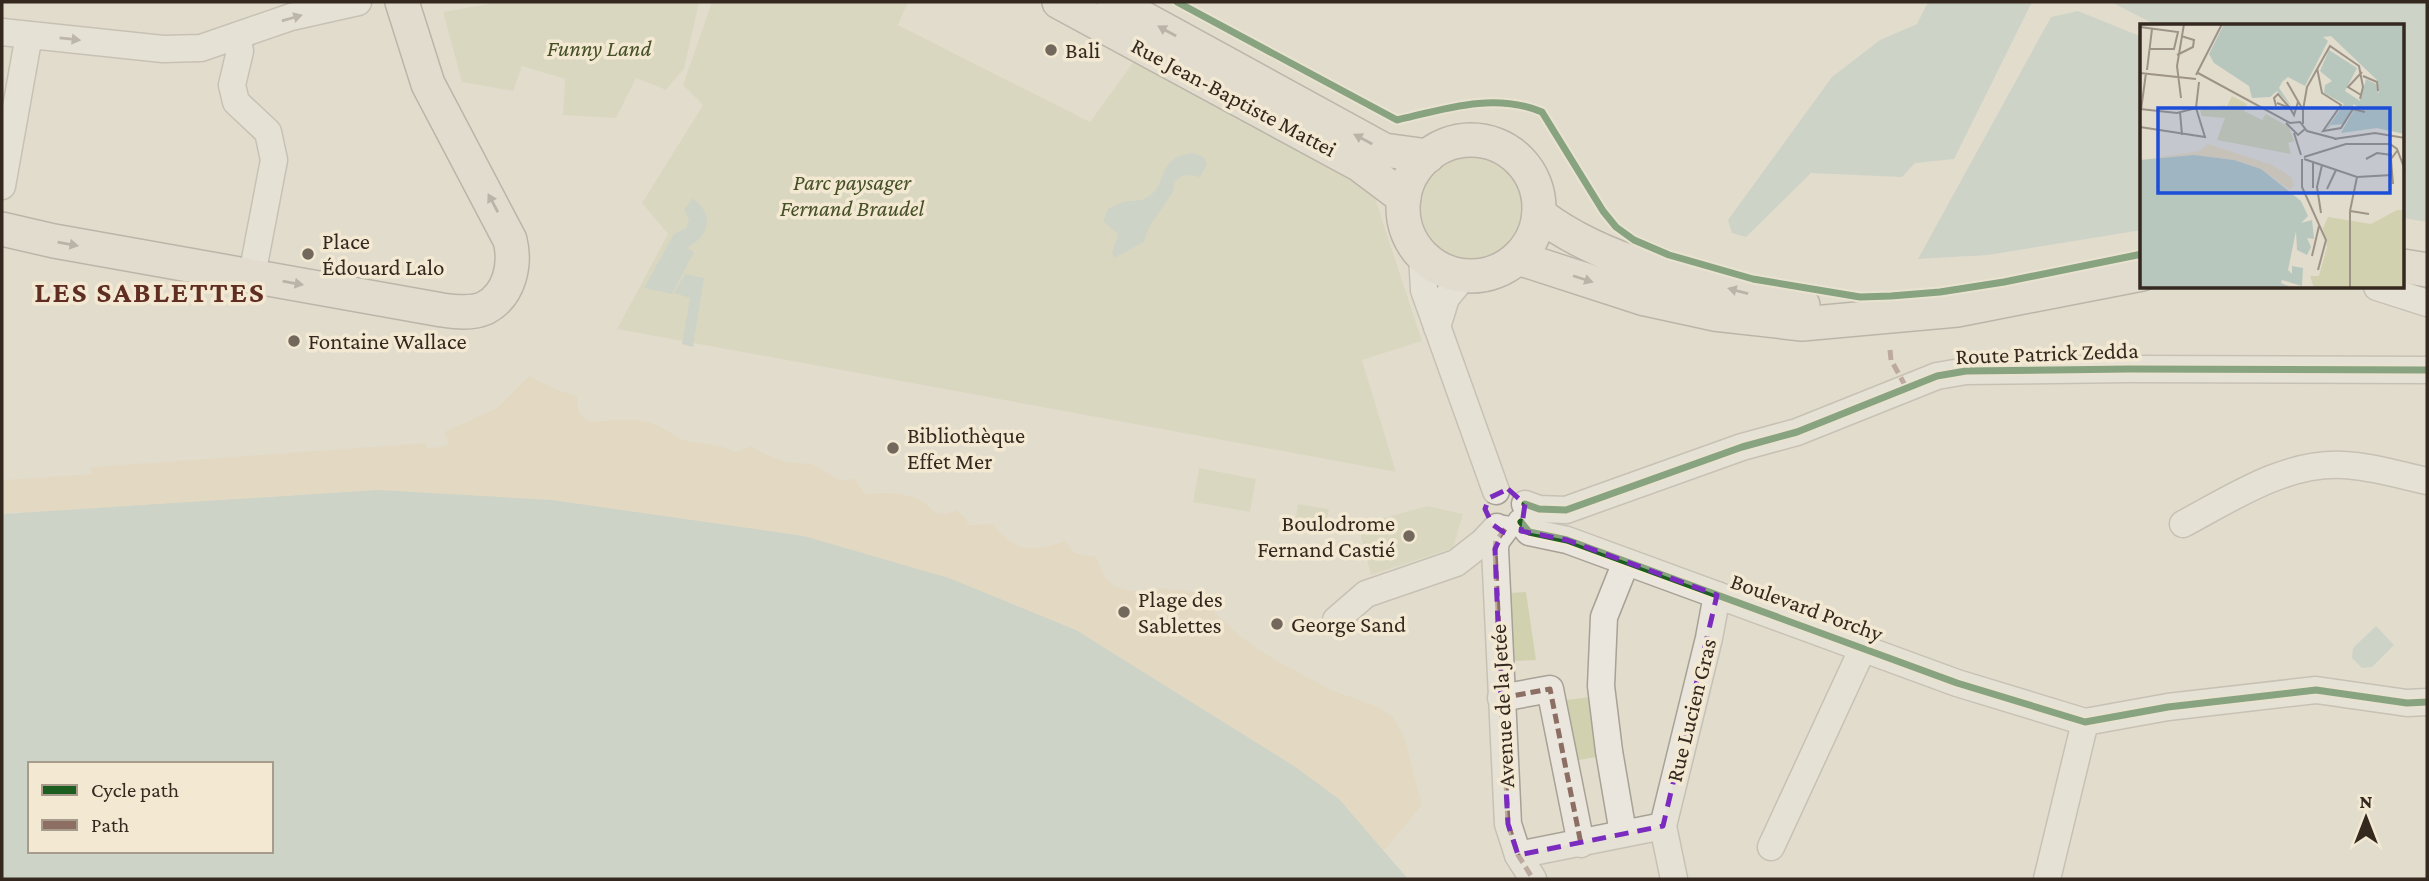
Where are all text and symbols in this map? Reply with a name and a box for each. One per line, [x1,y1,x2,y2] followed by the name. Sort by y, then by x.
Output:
[281,12,302,22] one-way arrow
[2140,24,2404,289] inset map
[1157,25,1176,37] one-way arrow
[1127,32,1341,162] street label: Rue Jean-Baptiste Mattei
[59,34,81,45] one-way arrow
[547,35,652,61] park label: Funny Land
[1065,37,1100,63] place label: Bali
[1043,42,1059,58] marker: Bali
[1353,133,1373,145] one-way arrow
[780,169,925,221] park label: Parc paysager Fernand Braudel
[487,193,499,213] one-way arrow
[322,228,445,280] place label: Place Édouard Lalo
[58,238,80,249] one-way arrow
[300,246,316,262] marker: Place Édouard Lalo
[1573,274,1594,284] one-way arrow
[34,275,266,308] district label: LES SABLETTES
[282,278,304,289] one-way arrow
[1727,285,1749,296] one-way arrow
[308,328,467,354] place label: Fontaine Wallace
[286,333,302,349] marker: Fontaine Wallace
[1955,337,2139,369] street label: Route Patrick Zedda
[907,422,1025,474] place label: Bibliothèque Effet Mer
[885,440,901,456] marker: Bibliothèque Effet Mer
[1257,510,1395,562] place label: Boulodrome Fernand Castié
[1401,528,1417,544] marker: Boulodrome Fernand Castié
[1727,567,1887,647] street label: Boulevard Porchy
[1138,586,1223,638] place label: Plage des Sablettes
[1116,604,1132,620] marker: Plage des Sablettes
[1291,611,1406,637] place label: George Sand
[1269,616,1285,632] marker: George Sand
[1485,623,1519,789] street label: Avenue de la Jetée
[1661,636,1721,784] street label: Rue Lucien Gras
[28,762,273,853] legend
[91,778,179,802] text: Cycle path
[2331,783,2401,853] north arrow
[2360,791,2373,812] text: N
[91,813,129,837] text: Path

